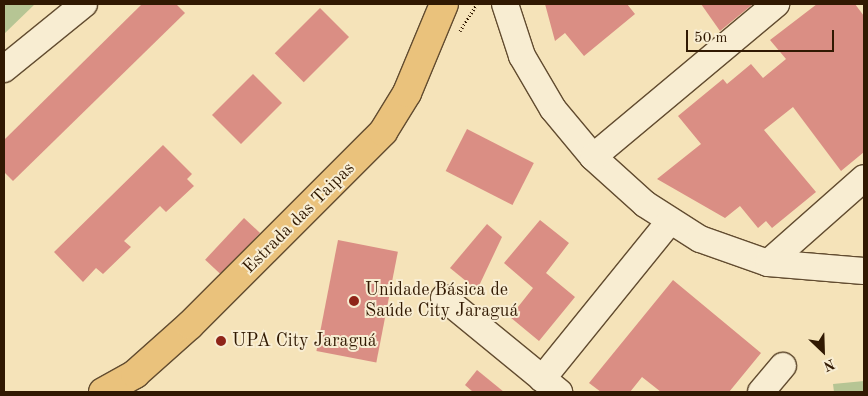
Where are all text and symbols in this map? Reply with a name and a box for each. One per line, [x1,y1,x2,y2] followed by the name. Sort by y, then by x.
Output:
[688,20,836,52] scale bar
[694,31,728,46] text: 50 m
[239,158,359,278] street label: Estrada das Taipas
[365,280,518,322] place label: Unidade Básica de Saúde City Jaraguá
[347,294,361,308] marker: Unidade Básica de Saúde City Jaraguá
[798,326,848,376] north arrow
[232,330,377,352] place label: UPA City Jaraguá
[214,334,228,348] marker: UPA City Jaraguá
[821,356,837,373] text: N

